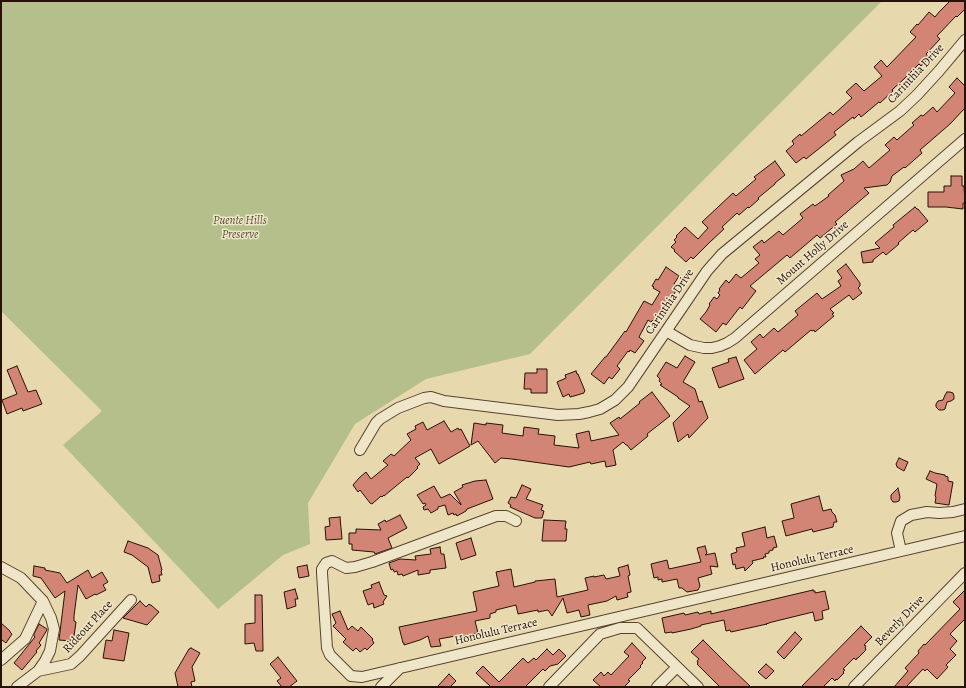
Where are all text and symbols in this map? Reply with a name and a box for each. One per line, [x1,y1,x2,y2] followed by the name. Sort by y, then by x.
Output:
[885,41,947,107] street label: Carinthia Drive
[213,214,267,242] park label: Puente Hills Preserve
[774,218,852,288] street label: Mount Holly Drive
[643,266,697,338] street label: Carinthia Drive
[769,542,855,576] street label: Honolulu Terrace
[872,593,928,649] street label: Beverly Drive
[60,598,116,656] street label: Rideout Place
[453,615,539,649] street label: Honolulu Terrace

